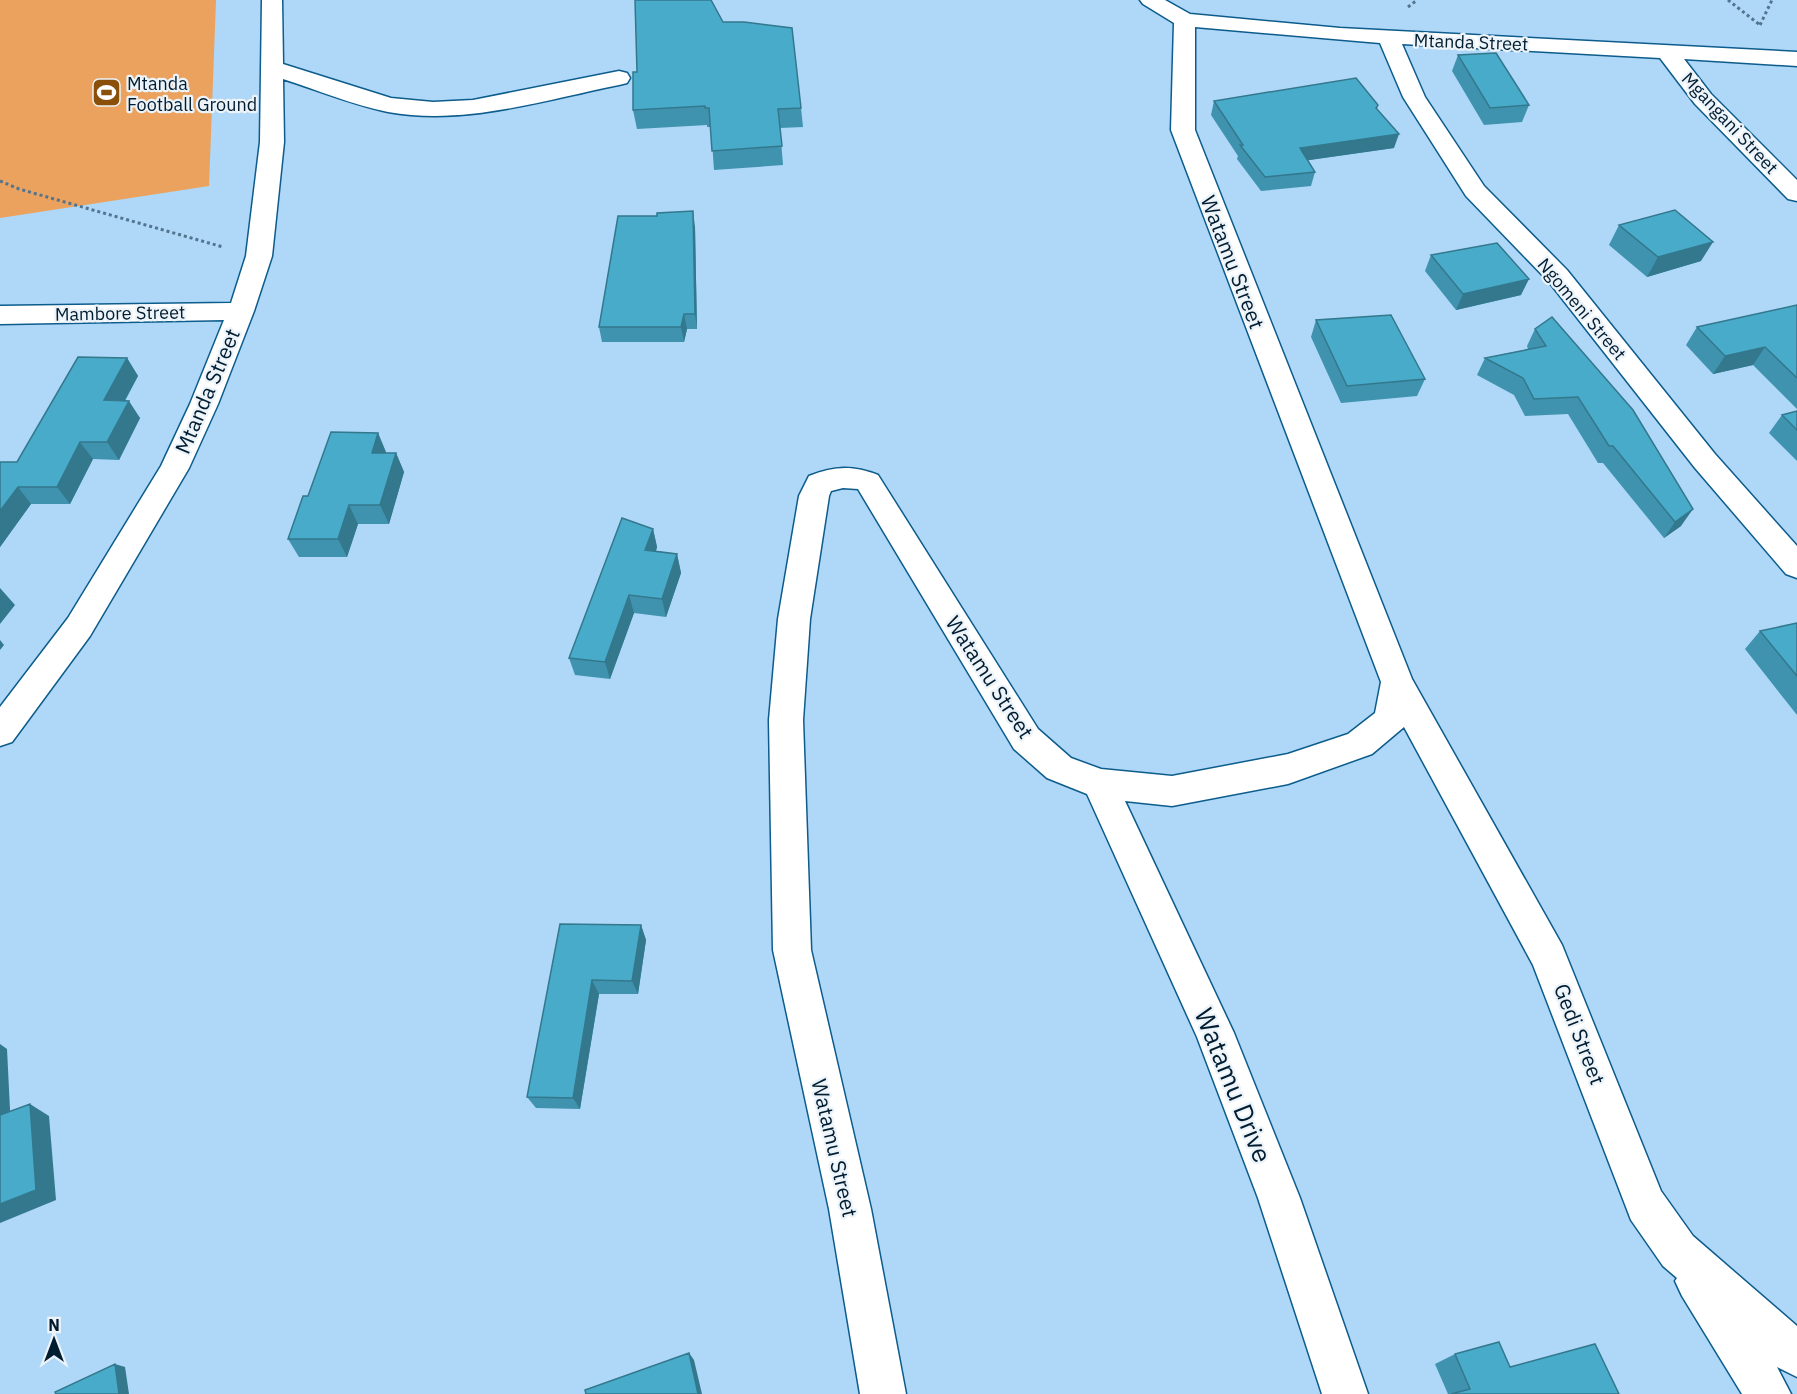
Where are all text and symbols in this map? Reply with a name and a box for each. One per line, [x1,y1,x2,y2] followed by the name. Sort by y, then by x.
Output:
[1413,29,1529,55] street label: Mtanda Street
[1677,67,1783,179] street label: Mgangani Street
[127,72,257,116] place label: Mtanda Football Ground
[90,77,122,109] sports icon: Mtanda Football Ground
[1195,191,1271,333] street label: Watamu Street
[1533,253,1631,365] street label: Ngomeni Street
[55,300,185,326] street label: Mambore Street
[168,324,246,458] street label: Mtanda Street
[940,610,1040,744] street label: Watamu Street
[1548,979,1612,1089] street label: Gedi Street
[1188,1003,1280,1167] street label: Watamu Drive
[805,1076,865,1220] street label: Watamu Street
[24,1310,84,1370] north arrow
[48,1315,60,1335] text: N

